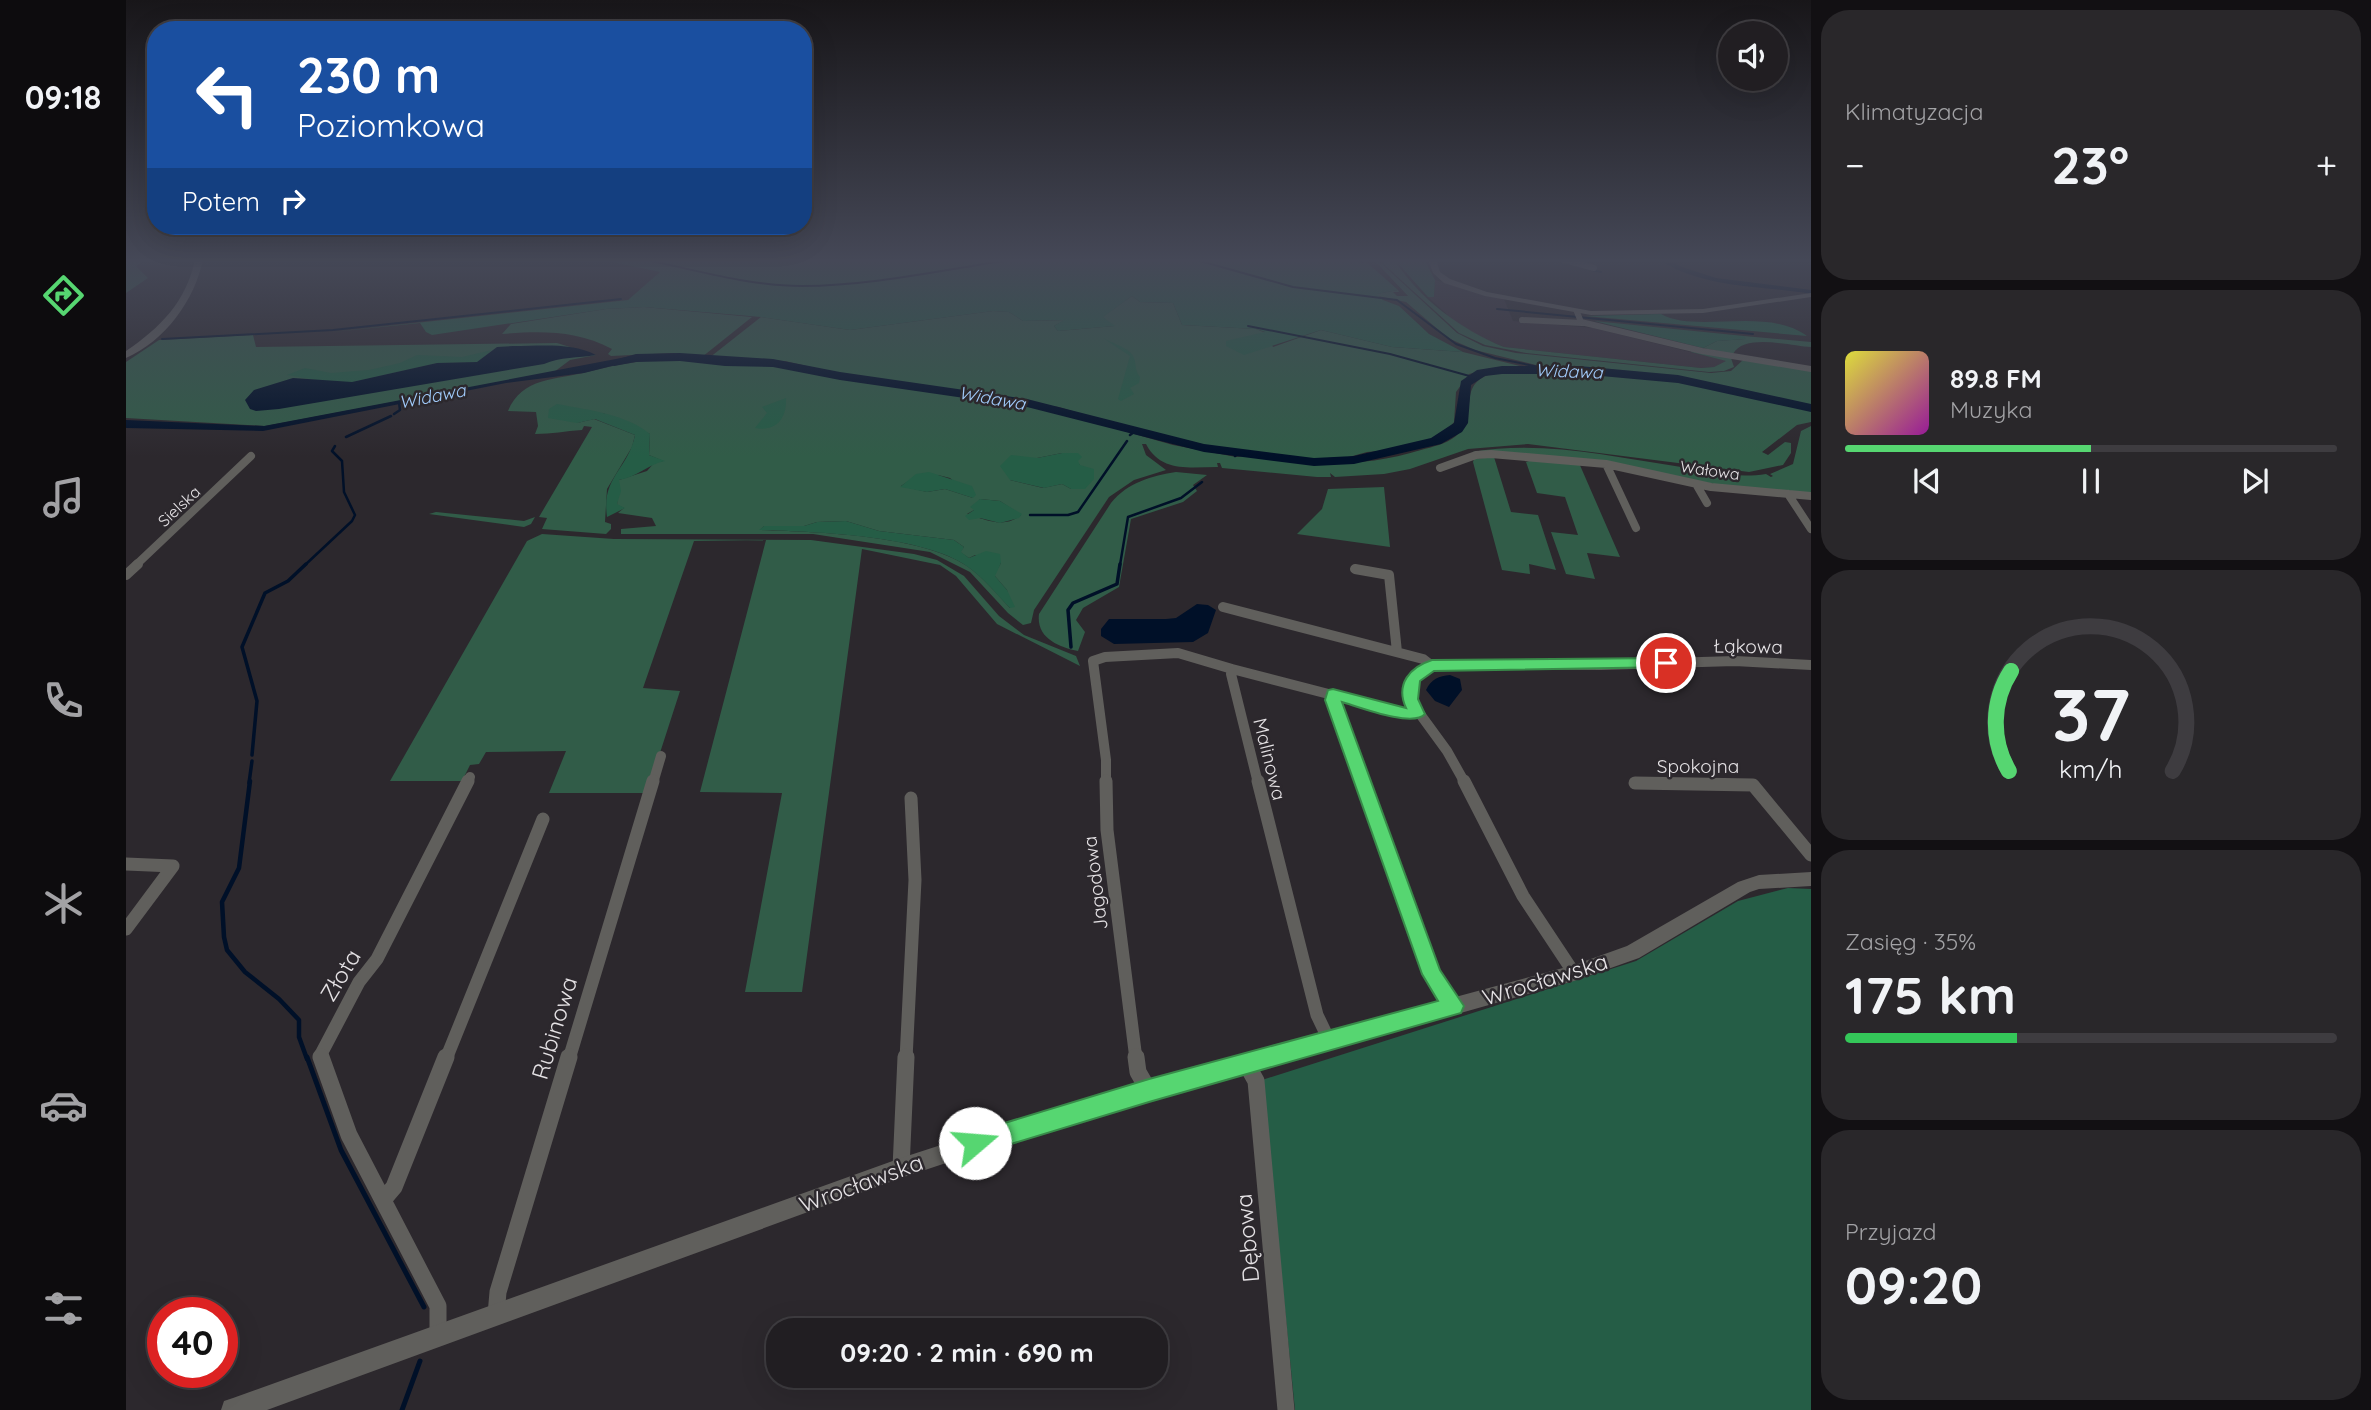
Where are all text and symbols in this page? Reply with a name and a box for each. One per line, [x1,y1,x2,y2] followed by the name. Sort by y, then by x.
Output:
[1718,21,1788,91] map controls
[1718,21,1788,91] button: sound
[297,44,440,105] text: 230 m
[182,49,273,140] icon: left
[25,77,101,117] text: 09:18
[1845,97,1984,126] text: Klimatyzacja
[297,105,485,145] text: Poziomkowa
[2051,132,2129,197] text: 23°
[1845,141,1865,189] text: −
[2316,141,2337,189] text: +
[274,182,312,220] icon: right
[182,185,260,218] text: Potem
[39,271,88,320] icon: directions
[1535,358,1604,384] water label: Widawa
[1950,362,2042,395] text: 89.8 FM
[397,378,468,414] water label: Widawa
[957,381,1028,415] water label: Widawa
[1950,395,2032,424] text: Muzyka
[1679,456,1741,484] street label: Wałowa
[1908,462,1946,500] icon: previous
[2072,462,2110,500] icon: pause
[2236,462,2274,500] icon: next
[39,473,88,522] icon: music
[154,481,204,531] street label: Sielska
[1636,633,1696,693] pin
[1713,633,1783,659] street label: Łąkowa
[1647,644,1685,682] icon: arrive
[2051,668,2131,759] text: 37
[39,676,88,725] icon: phone
[1248,715,1292,803] street label: Malinowa
[2059,753,2123,784] text: km/h
[1657,754,1739,778] street label: Spokojna
[1077,835,1113,931] street label: Jagodowa
[39,879,88,928] icon: climate
[1845,927,1976,956] text: Zasięg · 35%
[313,944,367,1006] street label: Złota
[1479,946,1611,1012] street label: Wrocławska
[1845,962,2016,1027] text: 175 km
[525,973,583,1083] street label: Rubinowa
[39,1081,88,1130] icon: car
[938,1106,1012,1180] position arrow
[795,1147,927,1219] street label: Wrocławska
[1229,1192,1265,1284] street label: Dębowa
[1845,1217,1937,1246] text: Przyjazd
[1845,1252,1982,1317] text: 09:20
[39,1284,88,1333] icon: filters
[147,1297,238,1388] speed limit sign: 40
[840,1336,1094,1369] text: 09:20 · 2 min · 690 m

